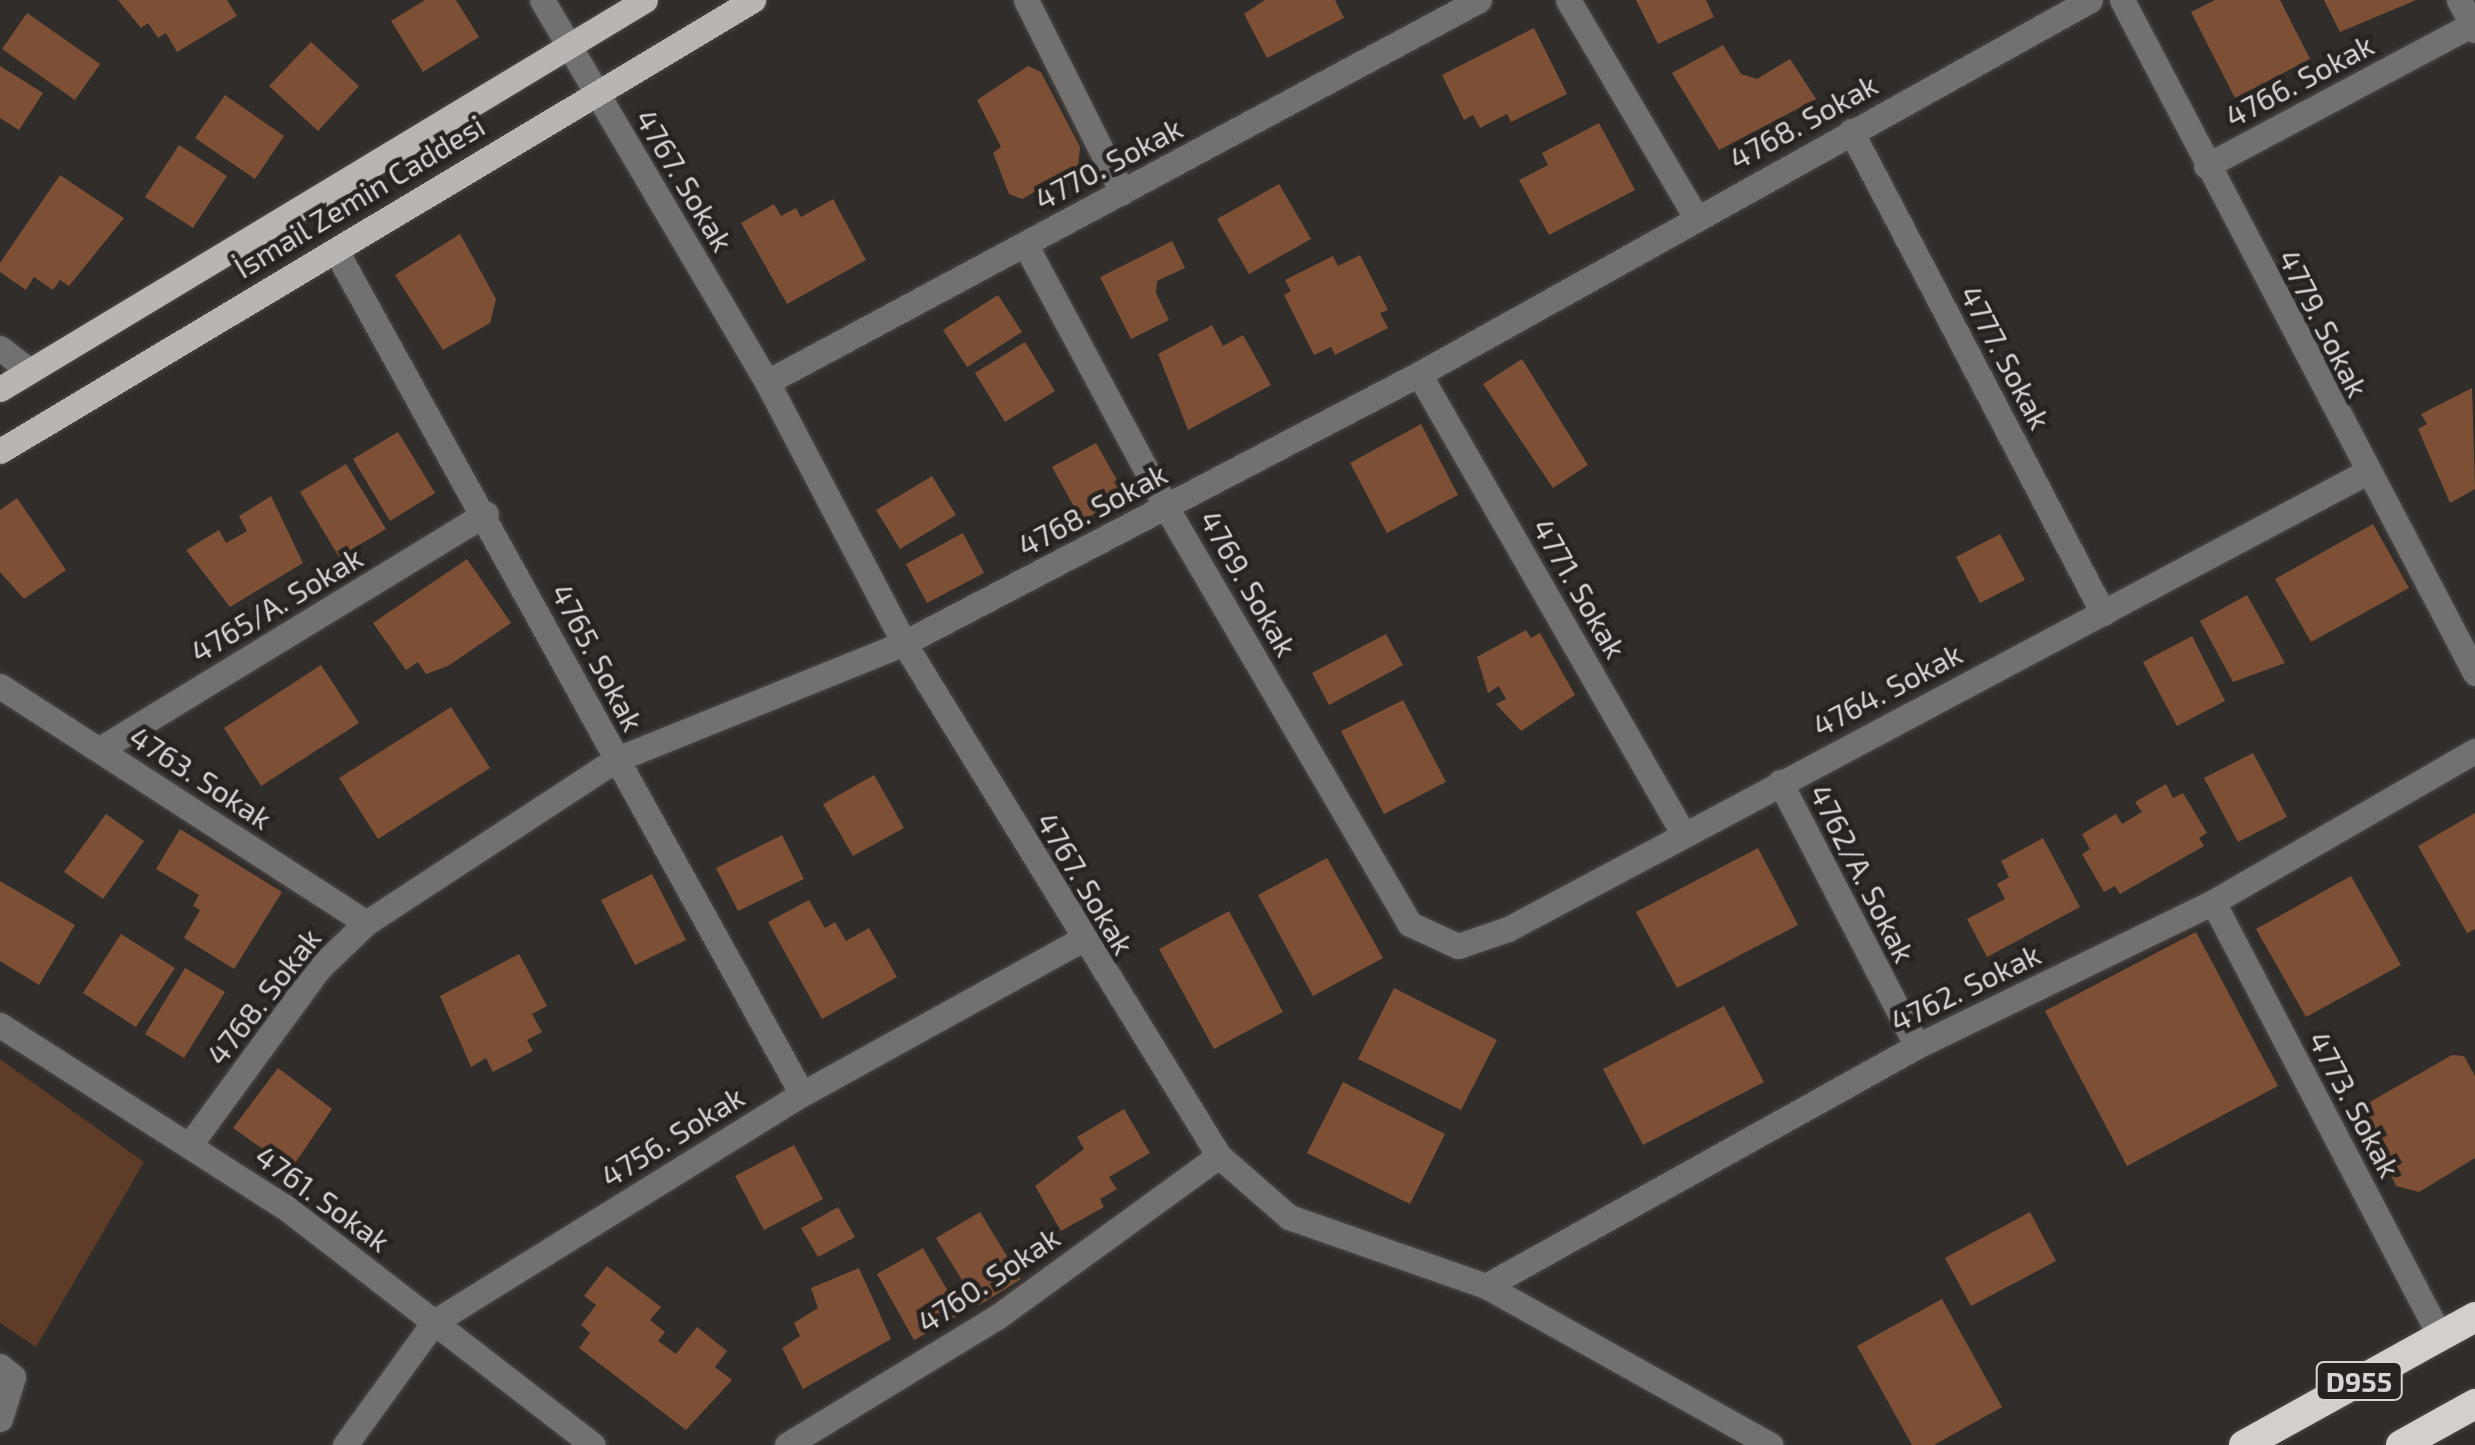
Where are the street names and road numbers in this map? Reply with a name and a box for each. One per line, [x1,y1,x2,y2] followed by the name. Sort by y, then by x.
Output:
[2219,26,2379,134] street label: 4766. Sokak
[1723,66,1883,176] street label: 4768. Sokak
[629,102,741,258] street label: 4767. Sokak
[227,107,491,285] street label: İsmail Zemin Caddesi
[1028,109,1188,217] street label: 4770. Sokak
[2271,243,2377,403] street label: 4779. Sokak
[1953,279,2059,435] street label: 4777. Sokak
[1011,455,1173,563] street label: 4768. Sokak
[1193,504,1305,662] street label: 4769. Sokak
[1526,512,1634,664] street label: 4771. Sokak
[184,539,368,669] street label: 4765/A. Sokak
[544,577,652,737] street label: 4765. Sokak
[1806,635,1968,743] street label: 4764. Sokak
[123,718,279,836] street label: 4763. Sokak
[1803,778,1923,968] street label: 4762/A. Sokak
[1030,805,1142,961] street label: 4767. Sokak
[198,920,328,1072] street label: 4768. Sokak
[1884,935,2046,1039] street label: 4762. Sokak
[2301,1025,2409,1183] street label: 4773. Sokak
[594,1078,750,1194] street label: 4756. Sokak
[249,1137,397,1259] street label: 4761. Sokak
[910,1218,1066,1340] street label: 4760. Sokak
[2314,1358,2404,1404] road number: D955

